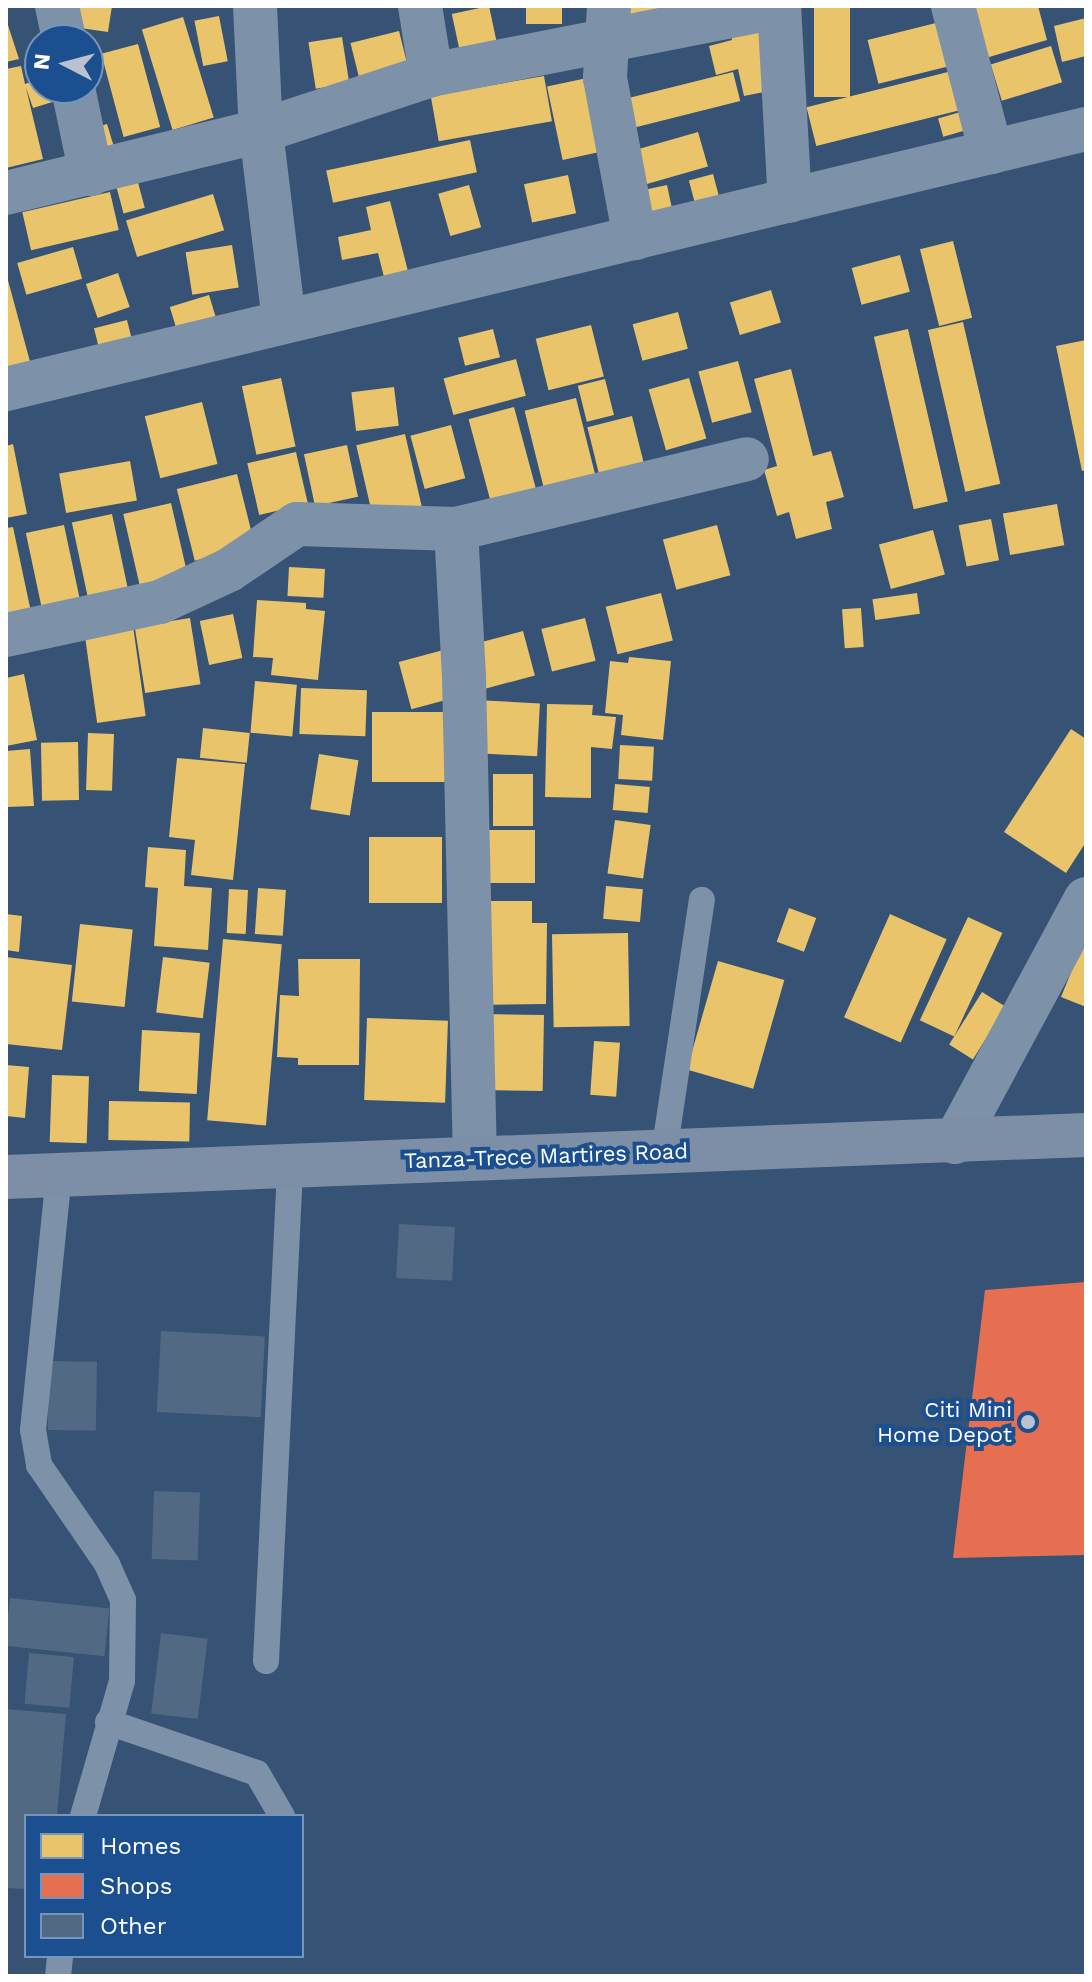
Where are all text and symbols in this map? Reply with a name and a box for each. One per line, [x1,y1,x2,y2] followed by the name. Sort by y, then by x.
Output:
[24,24,104,104] north arrow
[28,52,55,71] text: N
[403,1138,689,1174] street label: Tanza-Trece Martires Road
[877,1396,1012,1448] place label: Citi Mini Home Depot
[1019,1413,1037,1431] marker: Citi Mini Home Depot
[24,1814,304,1958] legend
[100,1832,181,1860] text: Homes
[100,1872,172,1900] text: Shops
[100,1912,167,1940] text: Other

